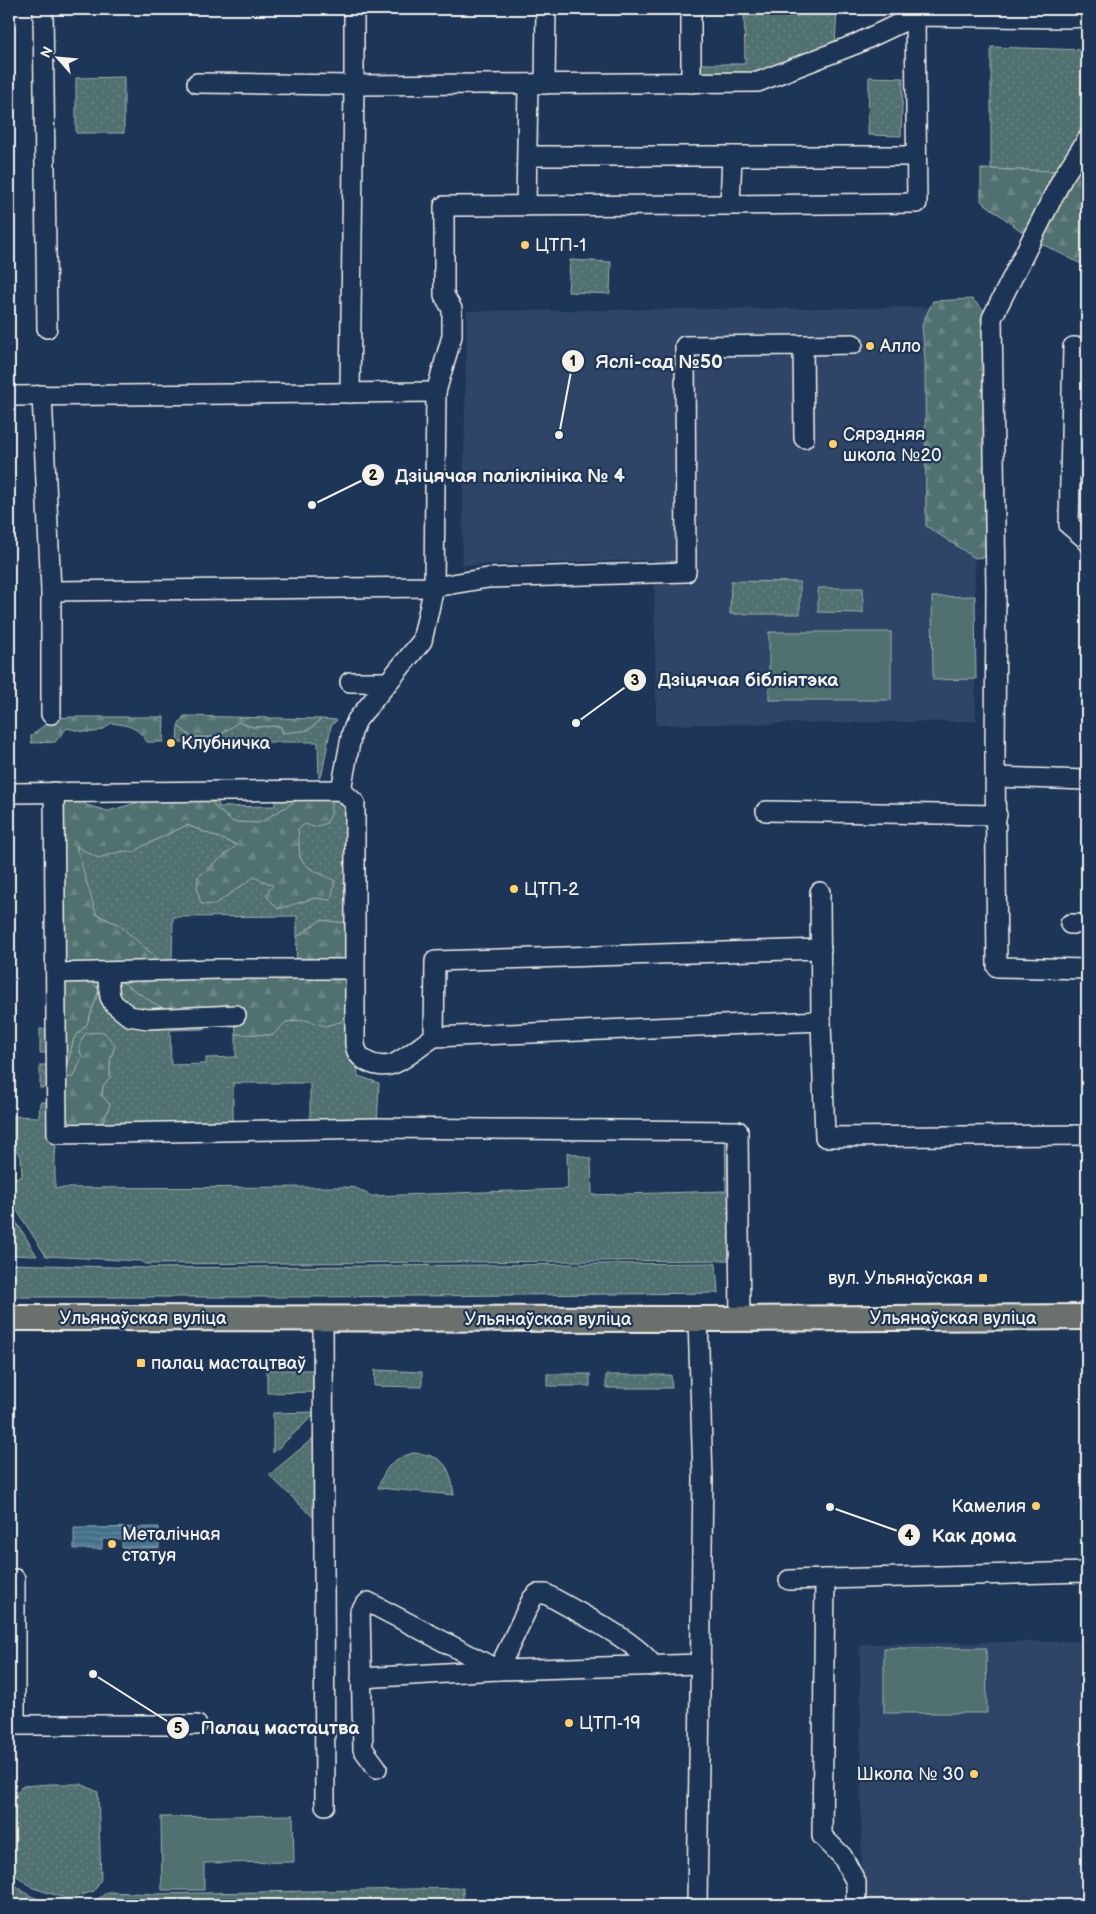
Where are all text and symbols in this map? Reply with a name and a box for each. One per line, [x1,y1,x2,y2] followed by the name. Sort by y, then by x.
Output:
[32,32,82,82] north arrow
[37,44,57,61] text: N
[535,235,586,256] place label: ЦТП-1
[519,239,531,251] marker: ЦТП-1
[879,336,921,357] place label: Алло
[864,340,876,352] marker: Алло
[561,344,733,378] callout: Яслі-сад №50
[595,351,723,374] text: Яслі-сад №50
[570,352,576,371] text: 1
[843,424,942,466] place label: Сярэдняя школа №20
[827,438,839,450] marker: Сярэдняя школа №20
[360,458,635,492] callout: Дзіцячая паліклініка № 4
[395,465,625,488] text: Дзіцячая паліклініка № 4
[369,466,378,485] text: 2
[622,663,848,697] callout: Дзіцячая бібліятэка
[658,669,839,692] text: Дзіцячая бібліятэка
[631,671,640,690] text: 3
[181,733,271,754] place label: Клубничка
[165,737,177,749] marker: Клубничка
[524,879,579,900] place label: ЦТП-2
[508,883,520,895] marker: ЦТП-2
[828,1268,973,1289] place label: вул. Ульянаўская
[977,1272,989,1284] marker: вул. Ульянаўская
[59,1308,227,1329] street label: Ульянаўская вуліца
[869,1308,1037,1329] street label: Ульянаўская вуліца
[464,1309,632,1330] street label: Ульянаўская вуліца
[151,1353,306,1374] place label: палац мастацтваў
[135,1357,147,1369] marker: палац мастацтваў
[952,1496,1026,1517] place label: Камелия
[1030,1500,1042,1512] marker: Камелия
[897,1518,1026,1552] callout: Как дома
[122,1524,221,1566] place label: Металічная статуя
[932,1525,1017,1548] text: Как дома
[905,1526,914,1545] text: 4
[106,1538,118,1550] marker: Металічная статуя
[166,1711,370,1745] callout: Палац мастацтва
[579,1713,641,1734] place label: ЦТП-19
[201,1717,360,1740] text: Палац мастацтва
[563,1717,575,1729] marker: ЦТП-19
[174,1719,183,1738] text: 5
[857,1764,964,1785] place label: Школа № 30
[968,1768,980,1780] marker: Школа № 30

